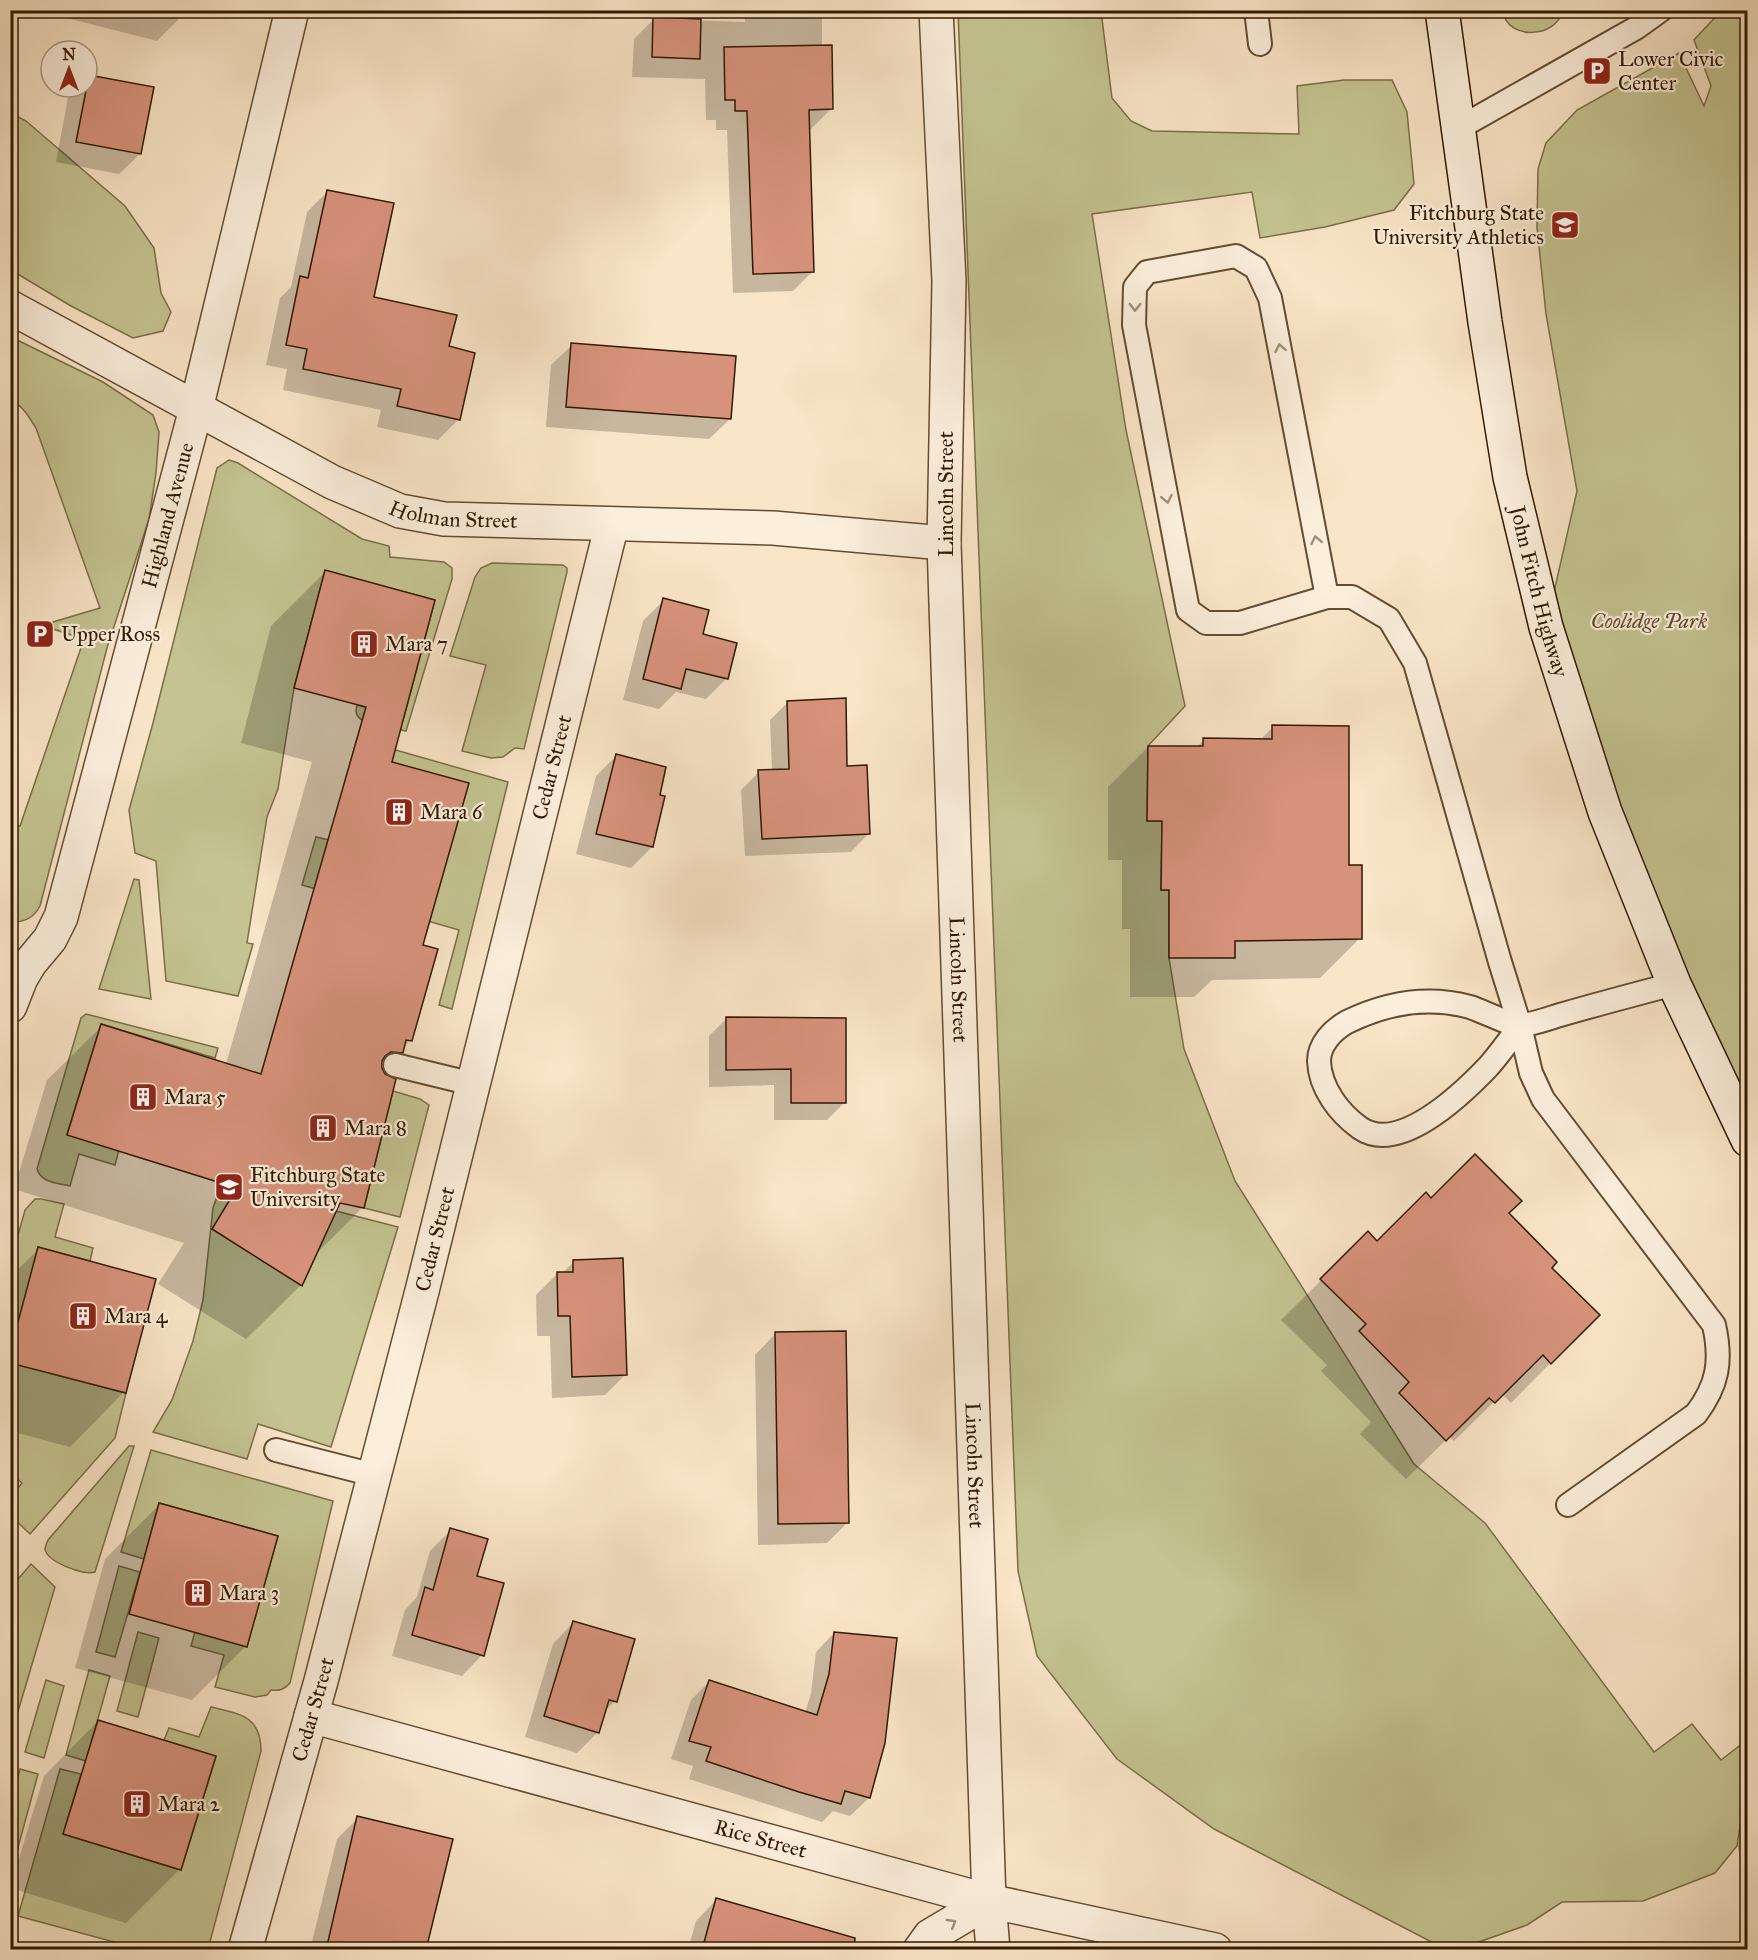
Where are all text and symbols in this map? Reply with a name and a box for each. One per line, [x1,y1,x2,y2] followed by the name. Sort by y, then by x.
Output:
[39,39,99,99] north arrow
[62,45,76,64] text: N
[1618,46,1724,96] place label: Lower Civic Center
[1581,55,1613,87] parking icon: Lower Civic Center
[1372,200,1544,250] place label: Fitchburg State University Athletics
[1549,209,1581,241] school or university icon: Fitchburg State University Athletics
[1128,302,1141,311] one-way arrow
[1274,344,1287,354] one-way arrow
[933,430,959,557] street label: Lincoln Street
[136,440,200,591] street label: Highland Avenue
[1160,494,1173,504] one-way arrow
[385,495,518,534] street label: Holman Street
[1504,501,1574,681] street label: John Fitch Highway
[1310,535,1323,545] one-way arrow
[1591,608,1708,634] park label: Coolidge Park
[24,618,56,650] parking icon: Upper Ross
[61,621,160,647] place label: Upper Ross
[348,628,380,660] building icon: Mara 7
[385,631,448,657] place label: Mara 7
[526,712,577,822] street label: Cedar Street
[383,796,415,828] building icon: Mara 6
[420,799,484,825] place label: Mara 6
[943,916,974,1043] street label: Lincoln Street
[127,1081,159,1113] building icon: Mara 5
[164,1084,226,1110] place label: Mara 5
[307,1112,339,1144] building icon: Mara 8
[344,1115,407,1141] place label: Mara 8
[250,1162,386,1212] place label: Fitchburg State University
[213,1171,245,1203] school or university icon: Fitchburg State University
[409,1183,461,1294] street label: Cedar Street
[67,1300,99,1332] building icon: Mara 4
[104,1303,169,1329] place label: Mara 4
[959,1402,990,1529] street label: Lincoln Street
[182,1577,214,1609] building icon: Mara 3
[219,1580,279,1606] place label: Mara 3
[286,1654,340,1764] street label: Cedar Street
[121,1788,153,1820] building icon: Mara 2
[158,1791,221,1817] place label: Mara 2
[711,1814,810,1864] street label: Rice Street
[946,1918,956,1930] one-way arrow

